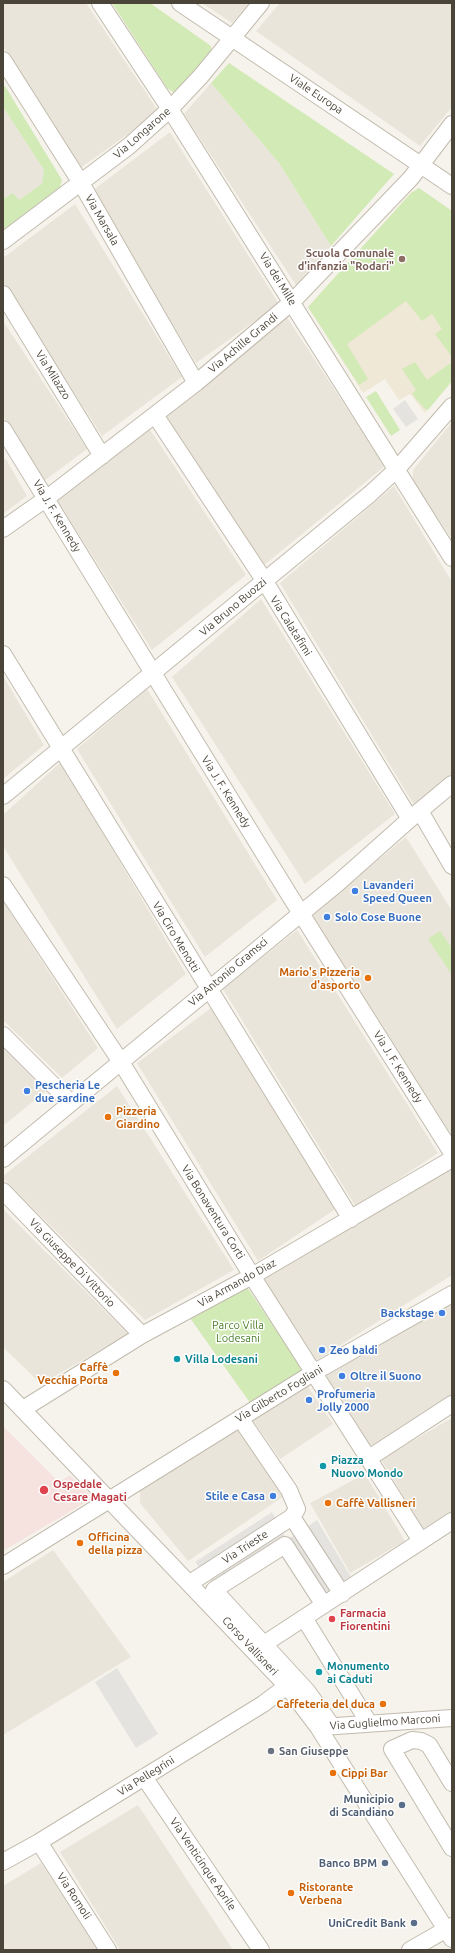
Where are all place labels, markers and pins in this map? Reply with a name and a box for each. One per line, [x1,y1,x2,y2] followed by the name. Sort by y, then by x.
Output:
[298,246,394,272] place label: Scuola Comunale d'infanzia "Rodari"
[397,254,407,264] marker: Scuola Comunale d'infanzia "Rodari"
[363,878,432,904] place label: Lavanderi Speed Queen
[350,886,360,896] marker: Lavanderi Speed Queen
[335,910,421,924] place label: Solo Cose Buone
[322,912,332,922] marker: Solo Cose Buone
[279,965,360,991] place label: Mario's Pizzeria d'asporto
[363,973,373,983] marker: Mario's Pizzeria d'asporto
[35,1078,100,1104] place label: Pescheria Le due sardine
[22,1086,32,1096] marker: Pescheria Le due sardine
[116,1104,160,1130] place label: Pizzeria Giardino
[103,1112,113,1122] marker: Pizzeria Giardino
[381,1306,434,1320] place label: Backstage
[437,1308,447,1318] marker: Backstage
[330,1343,378,1357] place label: Zeo baldi
[317,1345,327,1355] marker: Zeo baldi
[185,1352,258,1366] place label: Villa Lodesani
[172,1354,182,1364] marker: Villa Lodesani
[37,1360,108,1386] place label: Caffè Vecchia Porta
[111,1368,121,1378] marker: Caffè Vecchia Porta
[350,1369,421,1383] place label: Oltre il Suono
[337,1371,347,1381] marker: Oltre il Suono
[317,1387,375,1413] place label: Profumeria Jolly 2000
[304,1395,314,1405] marker: Profumeria Jolly 2000
[331,1453,403,1479] place label: Piazza Nuovo Mondo
[318,1461,328,1471] marker: Piazza Nuovo Mondo
[53,1477,127,1503] place label: Ospedale Cesare Magati
[38,1484,50,1496] marker: Ospedale Cesare Magati
[205,1489,265,1503] place label: Stile e Casa
[268,1491,278,1501] marker: Stile e Casa
[336,1496,416,1510] place label: Caffè Vallisneri
[323,1498,333,1508] marker: Caffè Vallisneri
[88,1530,143,1556] place label: Officina della pizza
[75,1538,85,1548] marker: Officina della pizza
[340,1606,390,1632] place label: Farmacia Fiorentini
[327,1614,337,1624] marker: Farmacia Fiorentini
[327,1659,390,1685] place label: Monumento ai Caduti
[314,1667,324,1677] marker: Monumento ai Caduti
[276,1697,375,1711] place label: Caffeteria del duca
[378,1699,388,1709] marker: Caffeteria del duca
[279,1744,349,1758] place label: San Giuseppe
[266,1746,276,1756] marker: San Giuseppe
[341,1766,388,1780] place label: Cippi Bar
[328,1768,338,1778] marker: Cippi Bar
[329,1792,394,1818] place label: Municipio di Scandiano
[397,1800,407,1810] marker: Municipio di Scandiano
[319,1856,377,1870] place label: Banco BPM
[380,1858,390,1868] marker: Banco BPM
[299,1880,353,1906] place label: Ristorante Verbena
[286,1888,296,1898] marker: Ristorante Verbena
[328,1916,406,1930] place label: UniCredit Bank
[409,1918,419,1928] marker: UniCredit Bank

